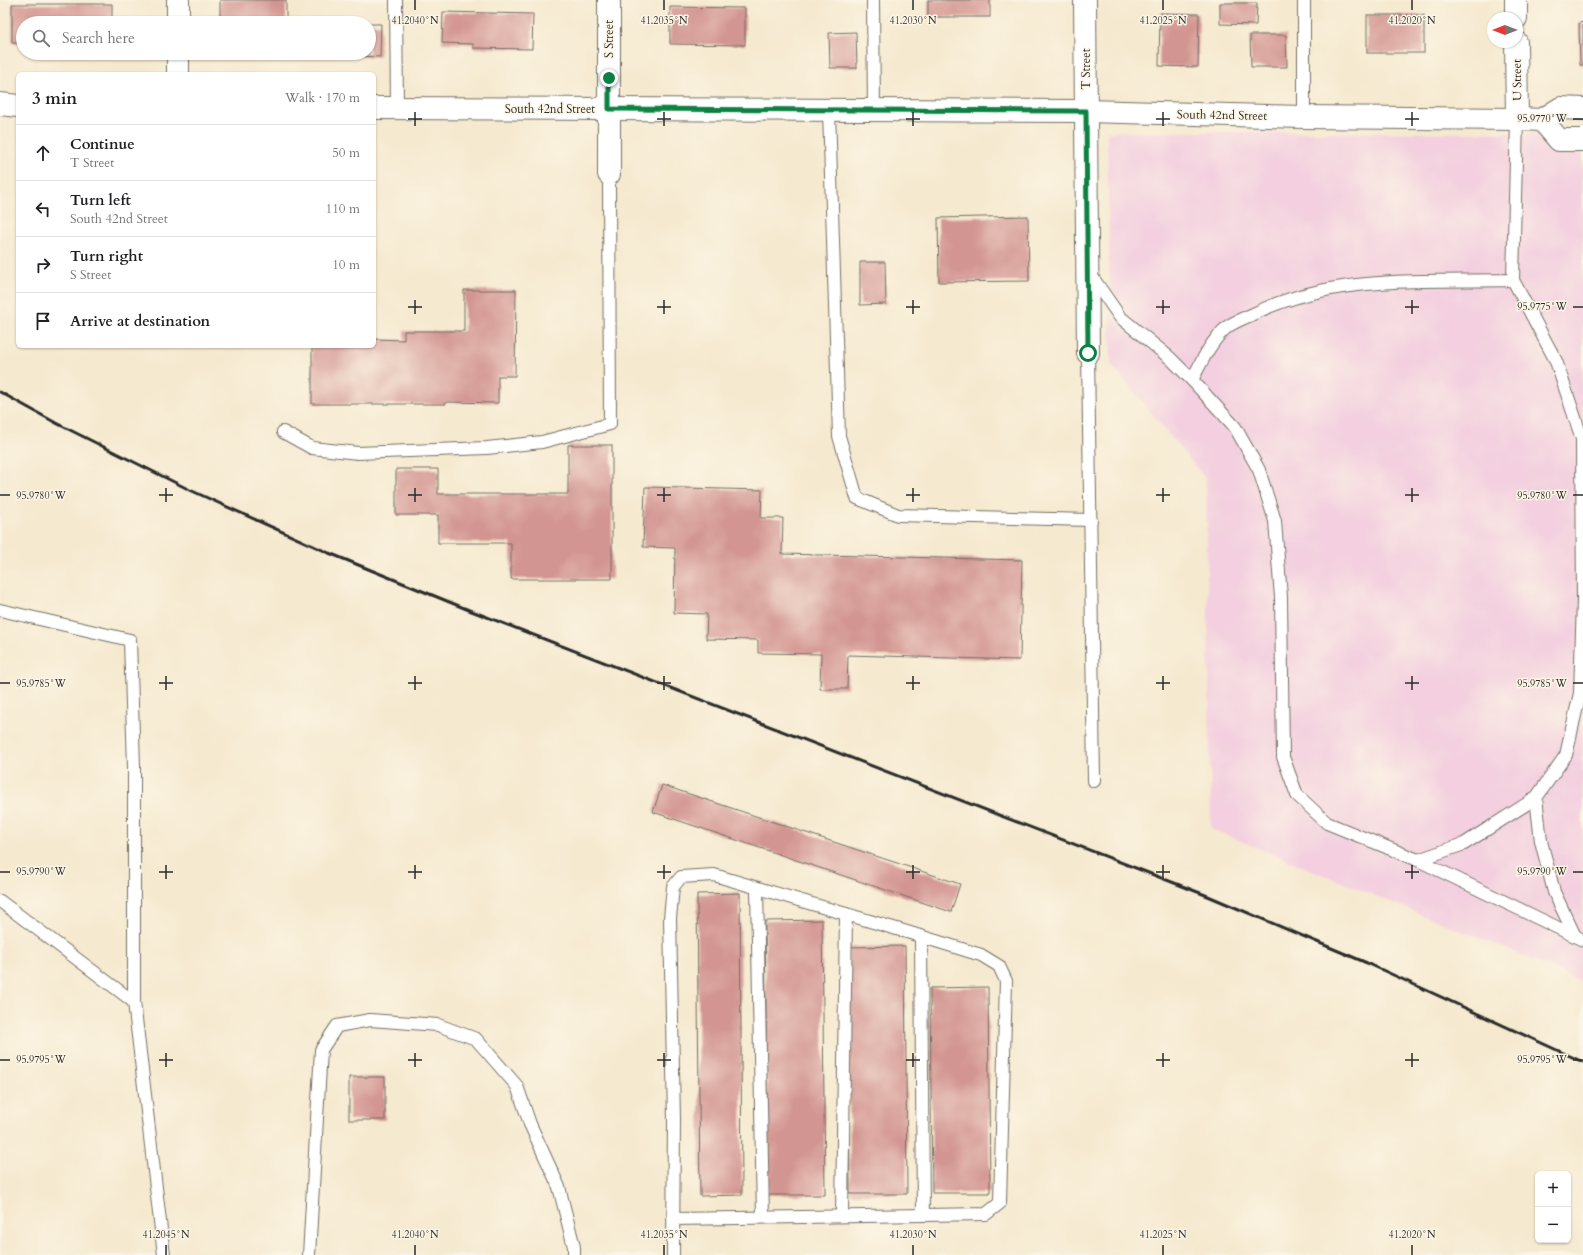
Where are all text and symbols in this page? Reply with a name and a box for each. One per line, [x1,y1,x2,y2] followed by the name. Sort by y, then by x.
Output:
[1487,12,1523,48] north arrow
[392,14,439,28] text: 41.2040°N
[641,14,688,28] text: 41.2035°N
[890,14,937,28] text: 41.2030°N
[1140,14,1187,28] text: 41.2025°N
[1389,14,1436,28] text: 41.2020°N
[16,16,376,60] search box
[601,20,617,58] street label: S Street
[30,27,52,49] icon: search
[62,28,135,48] text: Search here
[1078,48,1094,89] street label: T Street
[1509,59,1525,101] street label: U Street
[600,69,618,87] route end
[32,87,77,110] text: 3 min
[285,89,360,107] text: Walk · 170 m
[505,101,595,117] street label: South 42nd Street
[1177,106,1267,124] street label: South 42nd Street
[1517,112,1568,126] text: 95.9770°W
[70,134,135,154] text: Continue
[32,142,54,164] icon: ahead
[332,144,360,162] text: 50 m
[70,154,114,172] text: T Street
[70,190,131,210] text: Turn left
[32,198,54,220] icon: left
[326,200,360,218] text: 110 m
[70,210,168,228] text: South 42nd Street
[70,246,143,266] text: Turn right
[32,254,54,276] icon: right
[332,256,360,274] text: 10 m
[70,266,111,284] text: S Street
[1517,300,1568,314] text: 95.9775°W
[32,310,54,332] icon: arrive
[70,311,210,331] text: Arrive at destination
[1079,344,1097,362] route start
[16,489,67,503] text: 95.9780°W
[1517,489,1568,503] text: 95.9780°W
[16,677,67,691] text: 95.9785°W
[1517,677,1568,691] text: 95.9785°W
[16,865,67,879] text: 95.9790°W
[1517,865,1568,879] text: 95.9790°W
[16,1053,67,1067] text: 95.9795°W
[1517,1053,1568,1067] text: 95.9795°W
[1535,1171,1571,1243] map controls
[1535,1171,1571,1207] button: +
[1535,1207,1571,1243] button: −
[143,1228,190,1242] text: 41.2045°N
[392,1228,439,1242] text: 41.2040°N
[641,1228,688,1242] text: 41.2035°N
[890,1228,937,1242] text: 41.2030°N
[1140,1228,1187,1242] text: 41.2025°N
[1389,1228,1436,1242] text: 41.2020°N

